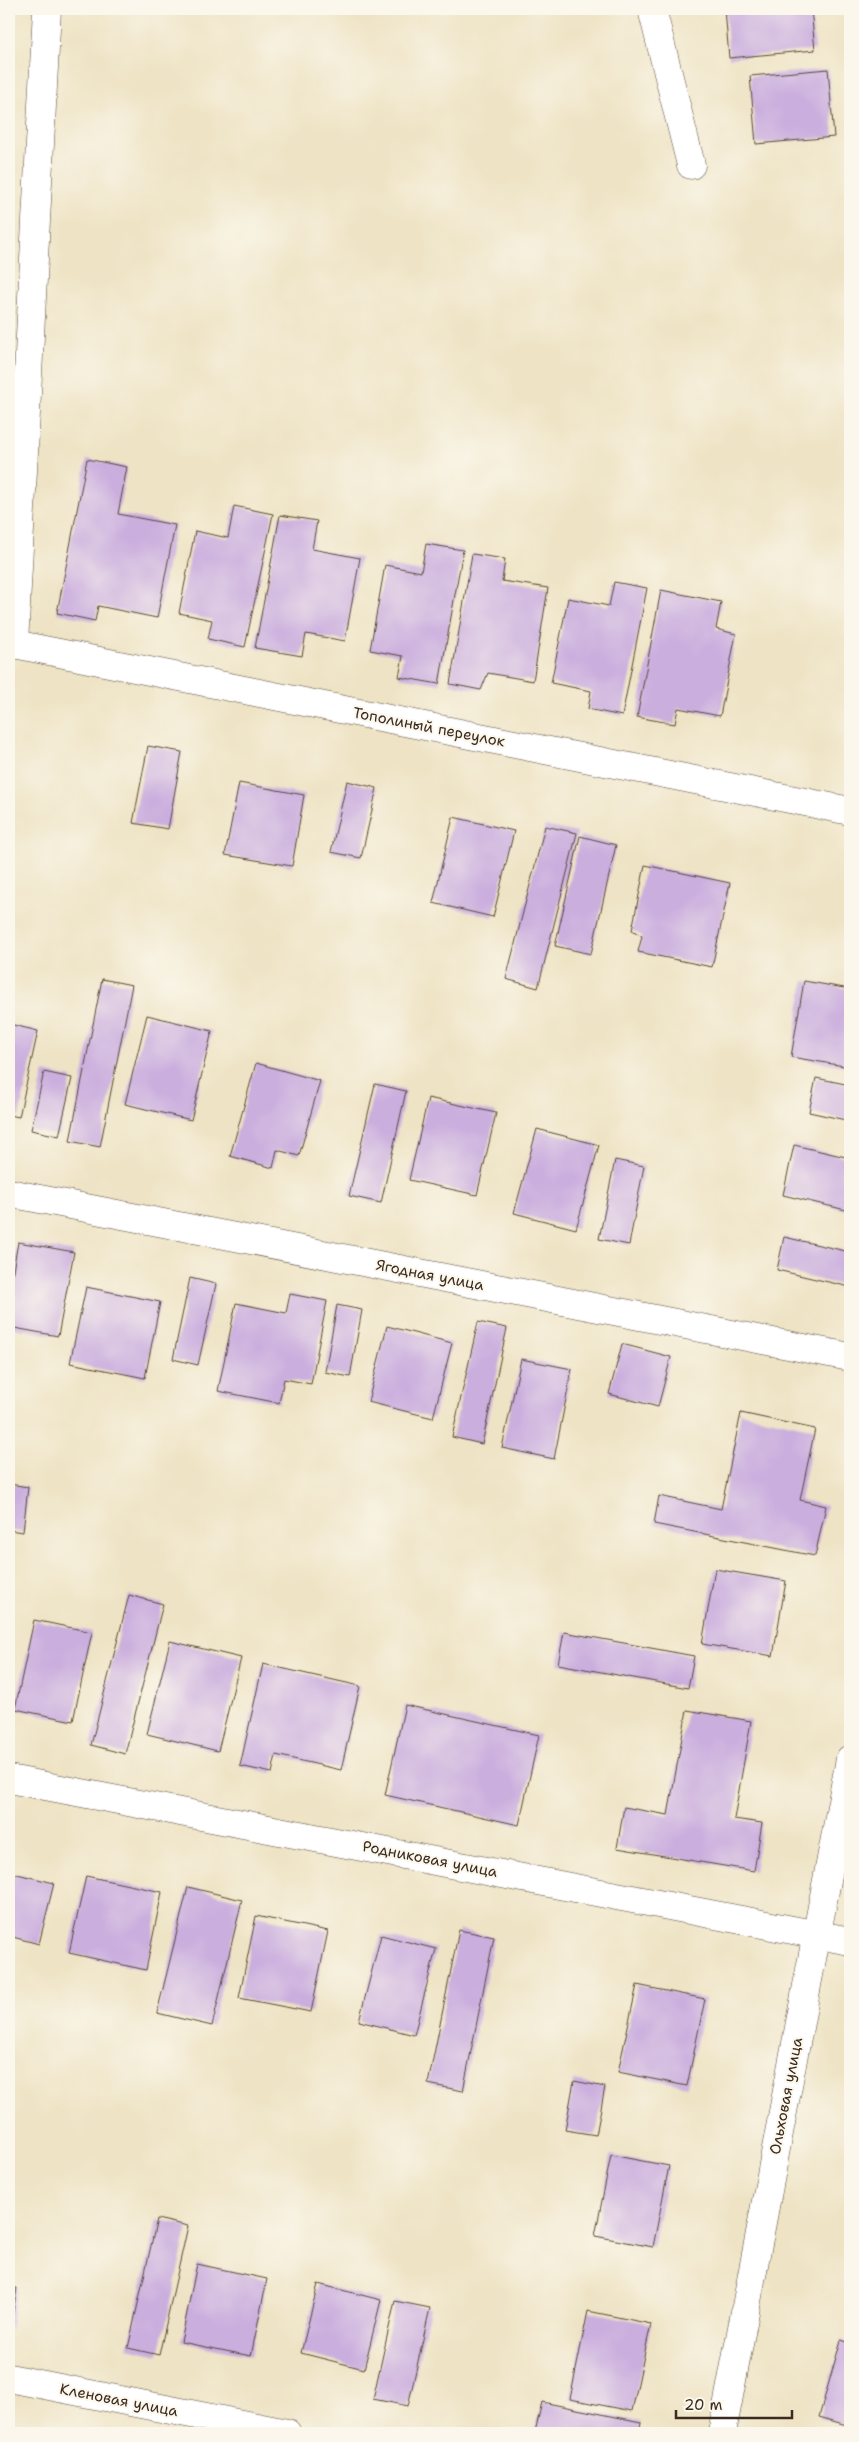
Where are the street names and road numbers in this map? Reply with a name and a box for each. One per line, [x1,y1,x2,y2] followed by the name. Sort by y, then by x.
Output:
[351,702,507,752] street label: Тополиный переулок
[374,1255,486,1295] street label: Ягодная улица
[361,1836,500,1882] street label: Родниковая улица
[765,2035,807,2156] street label: Ольховая улица
[58,2379,181,2421] street label: Кленовая улица

